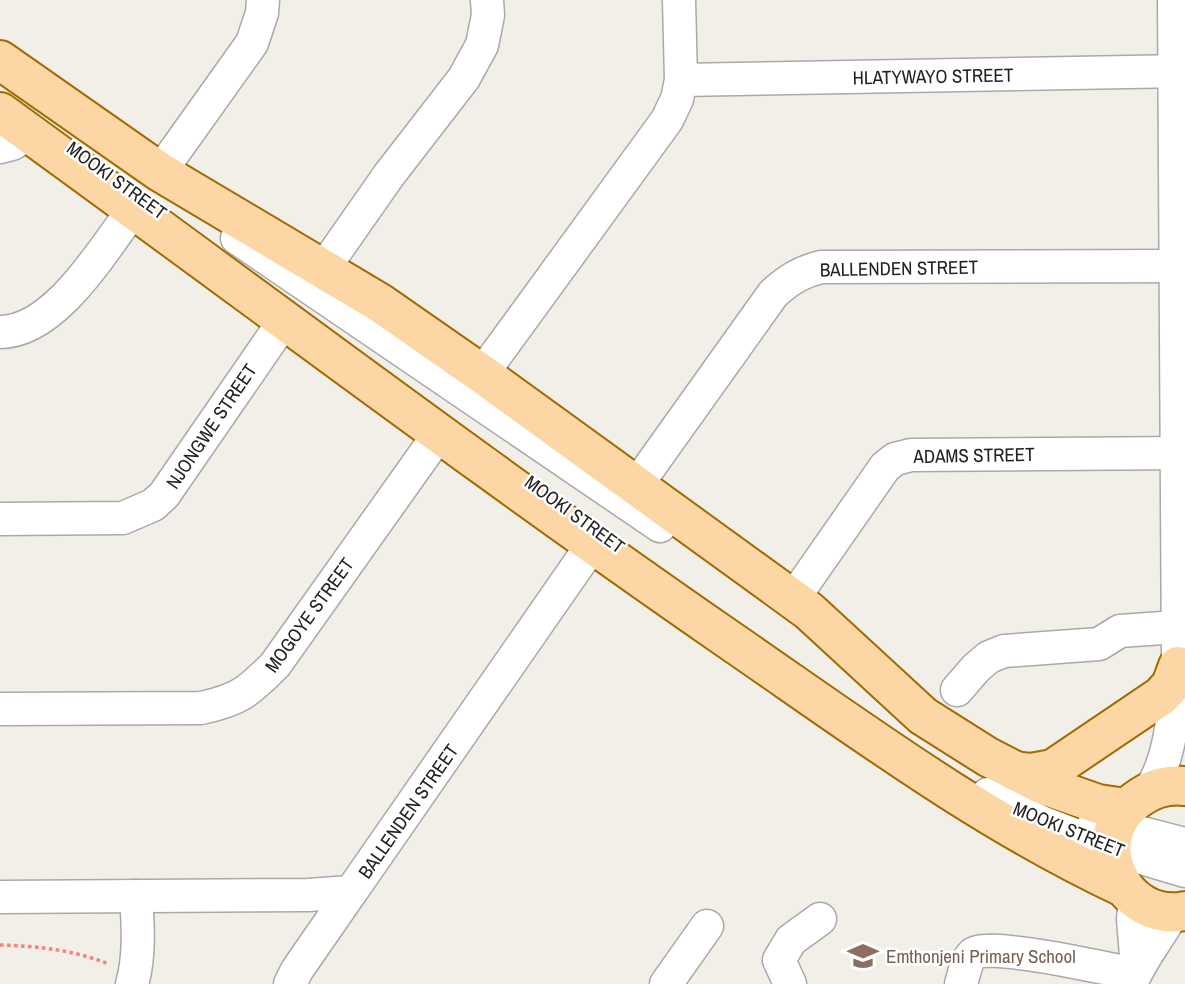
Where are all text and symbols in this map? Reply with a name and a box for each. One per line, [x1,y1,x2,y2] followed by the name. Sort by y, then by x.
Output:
[852,62,1014,90] street label: HLATYWAYO STREET
[62,135,173,225] street label: MOOKI STREET
[820,254,979,282] street label: BALLENDEN STREET
[160,358,263,494] street label: NJONGWE STREET
[912,441,1035,469] street label: ADAMS STREET
[520,469,631,559] street label: MOOKI STREET
[259,552,360,678] street label: MOGOYE STREET
[352,738,464,883] street label: BALLENDEN STREET
[1010,795,1129,863] street label: MOOKI STREET
[846,939,880,973] school or university icon: Emthonjeni Primary School
[886,943,1076,969] place label: Emthonjeni Primary School

